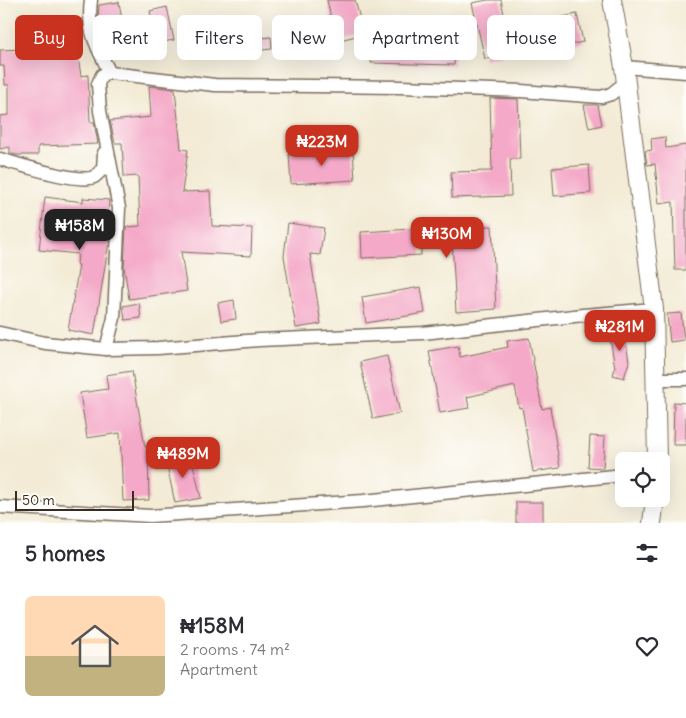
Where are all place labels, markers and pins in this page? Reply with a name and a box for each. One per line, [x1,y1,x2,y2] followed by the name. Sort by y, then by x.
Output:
[287,124,357,167] pin: ₦223M
[45,208,115,251] pin: ₦158M
[412,216,482,259] pin: ₦130M
[585,310,655,352] pin: ₦281M
[148,436,218,479] pin: ₦489M

